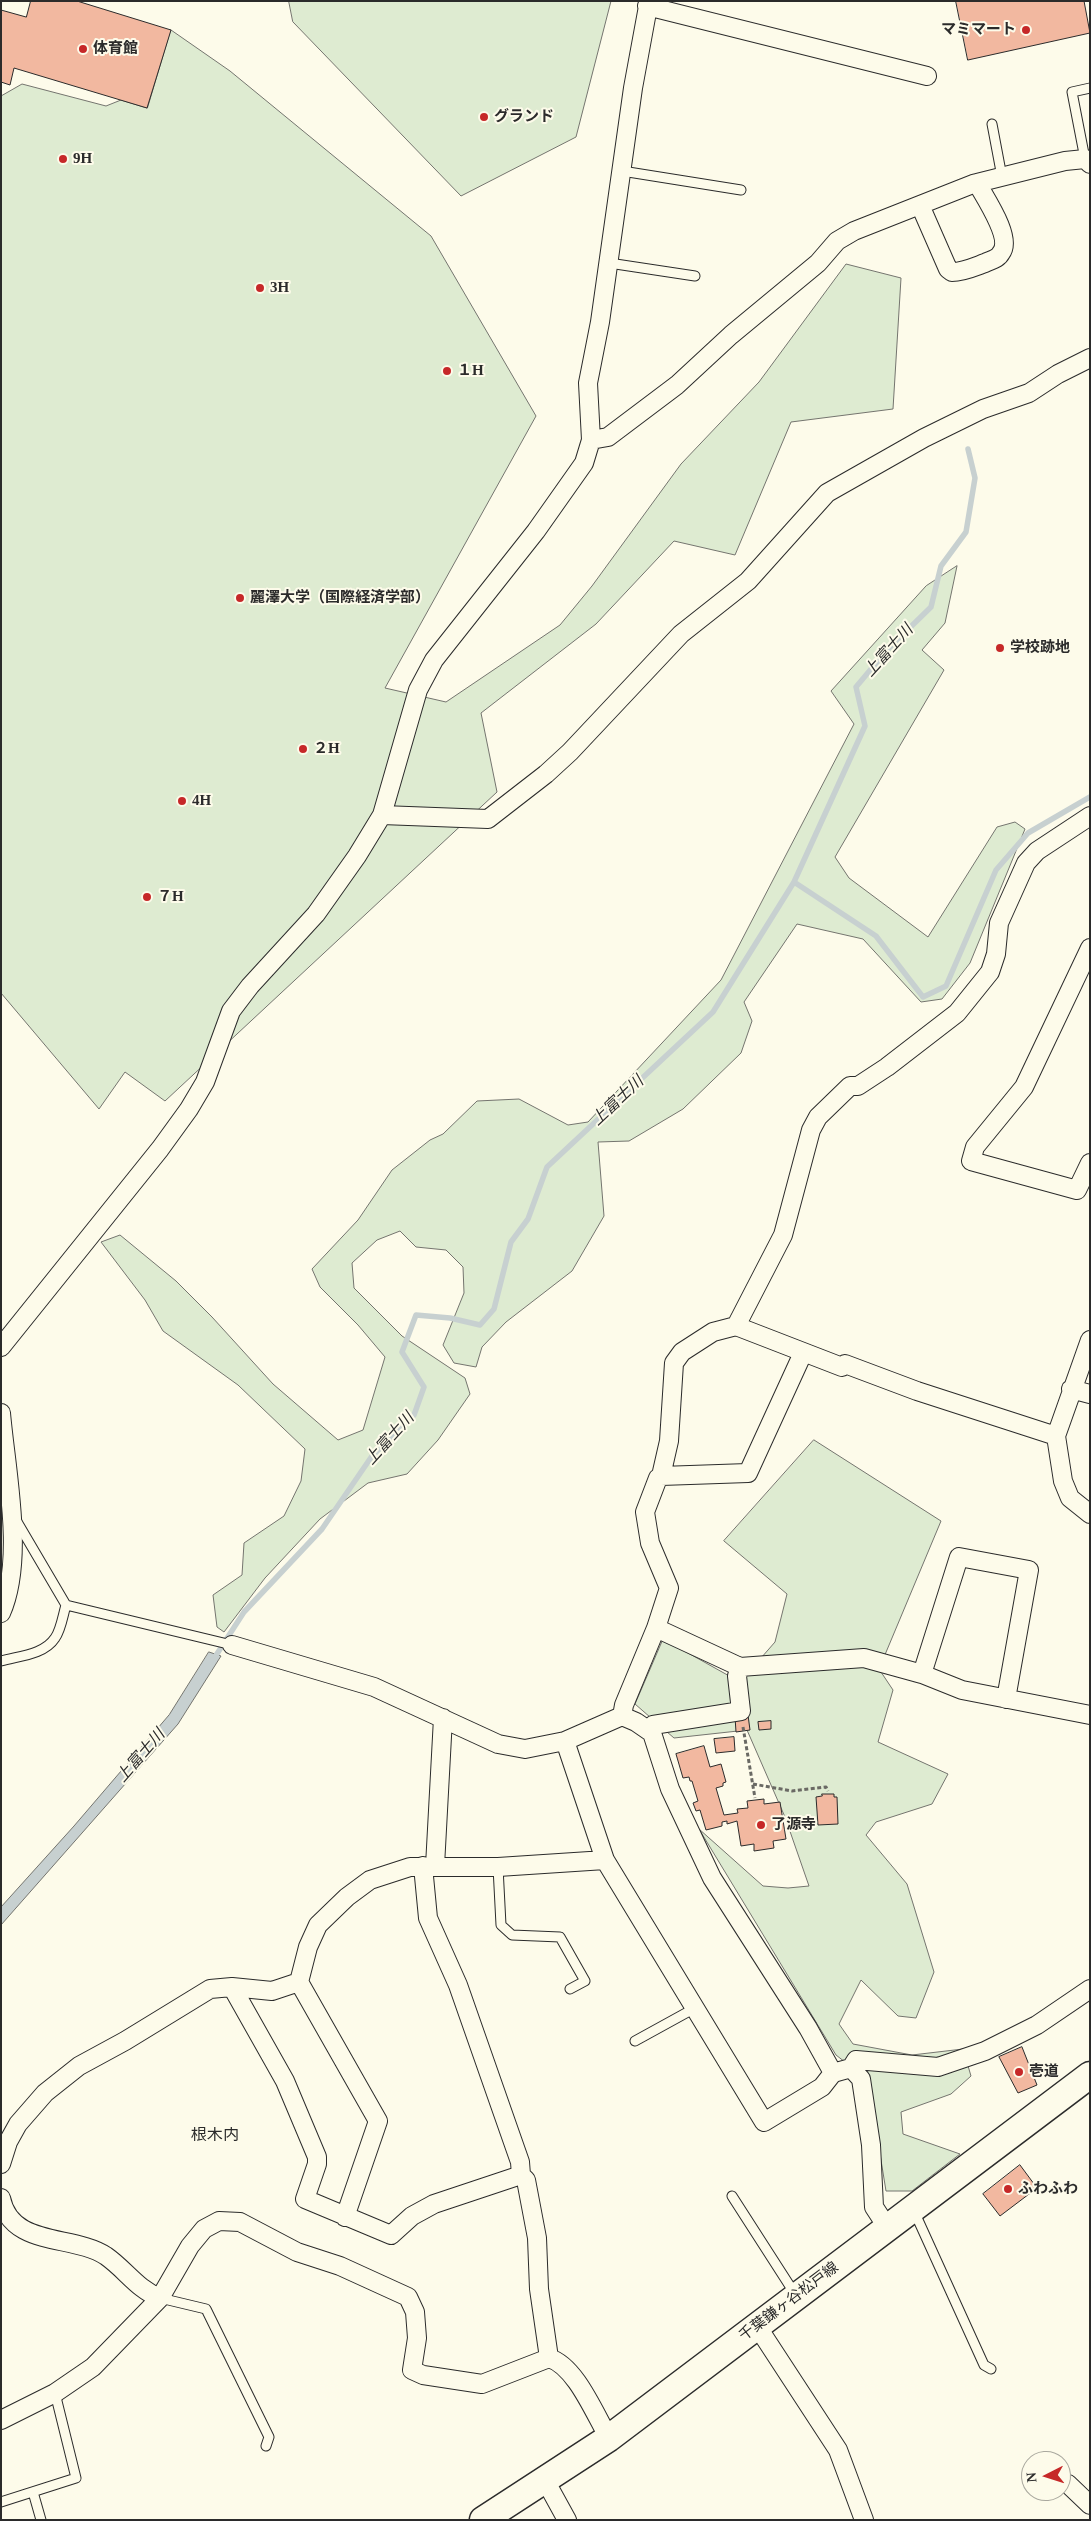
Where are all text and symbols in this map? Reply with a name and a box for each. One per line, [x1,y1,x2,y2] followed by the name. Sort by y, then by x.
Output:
[941,21,1016,39] place label: マミマート
[1020,24,1032,36] marker: マミマート
[93,40,138,58] place label: 体育館
[77,43,89,55] marker: 体育館
[494,108,554,126] place label: グランド
[478,111,490,123] marker: グランド
[73,150,92,168] place label: 9H
[57,153,69,165] marker: 9H
[270,279,289,297] place label: 3H
[254,282,266,294] marker: 3H
[457,362,484,380] place label: １H
[441,365,453,377] marker: １H
[250,589,430,607] place label: 麗澤大学（国際経済学部）
[234,592,246,604] marker: 麗澤大学（国際経済学部）
[860,621,918,681] water label: 上富士川
[1010,639,1070,657] place label: 学校跡地
[994,642,1006,654] marker: 学校跡地
[313,740,340,758] place label: ２H
[297,743,309,755] marker: ２H
[192,792,211,810] place label: 4H
[176,795,188,807] marker: 4H
[157,888,184,906] place label: ７H
[141,891,153,903] marker: ７H
[588,1072,648,1130] water label: 上富士川
[361,1409,419,1469] water label: 上富士川
[113,1726,169,1786] water label: 上富士川
[771,1816,816,1834] place label: 了源寺
[755,1819,767,1831] marker: 了源寺
[1029,2063,1059,2081] place label: 壱道
[1013,2066,1025,2078] marker: 壱道
[191,2126,239,2146] district label: 根木内
[1018,2180,1078,2198] place label: ふわふわ
[1002,2183,1014,2195] marker: ふわふわ
[736,2259,842,2345] street label: 千葉鎌ヶ谷松戸線
[1021,2451,1071,2501] north arrow
[1024,2472,1039,2483] text: N

